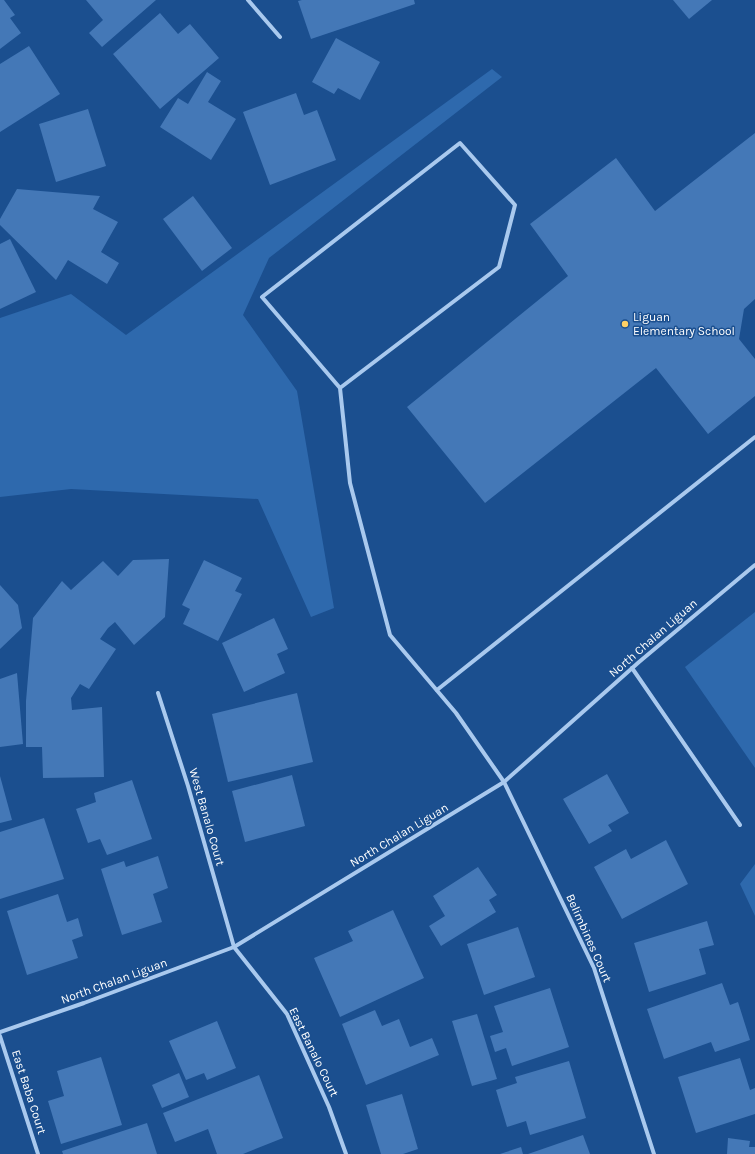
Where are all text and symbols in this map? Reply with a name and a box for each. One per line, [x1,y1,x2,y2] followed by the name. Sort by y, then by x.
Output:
[633,310,735,338] place label: Liguan Elementary School
[620,319,630,329] marker: Liguan Elementary School
[606,596,700,680] street label: North Chalan Liguan
[186,767,228,868] street label: West Banalo Court
[347,800,451,870] street label: North Chalan Liguan
[563,892,615,985] street label: Belimbines Court
[59,955,169,1007] street label: North Chalan Liguan
[286,1005,342,1099] street label: East Banalo Court
[9,1048,49,1136] street label: East Baba Court

